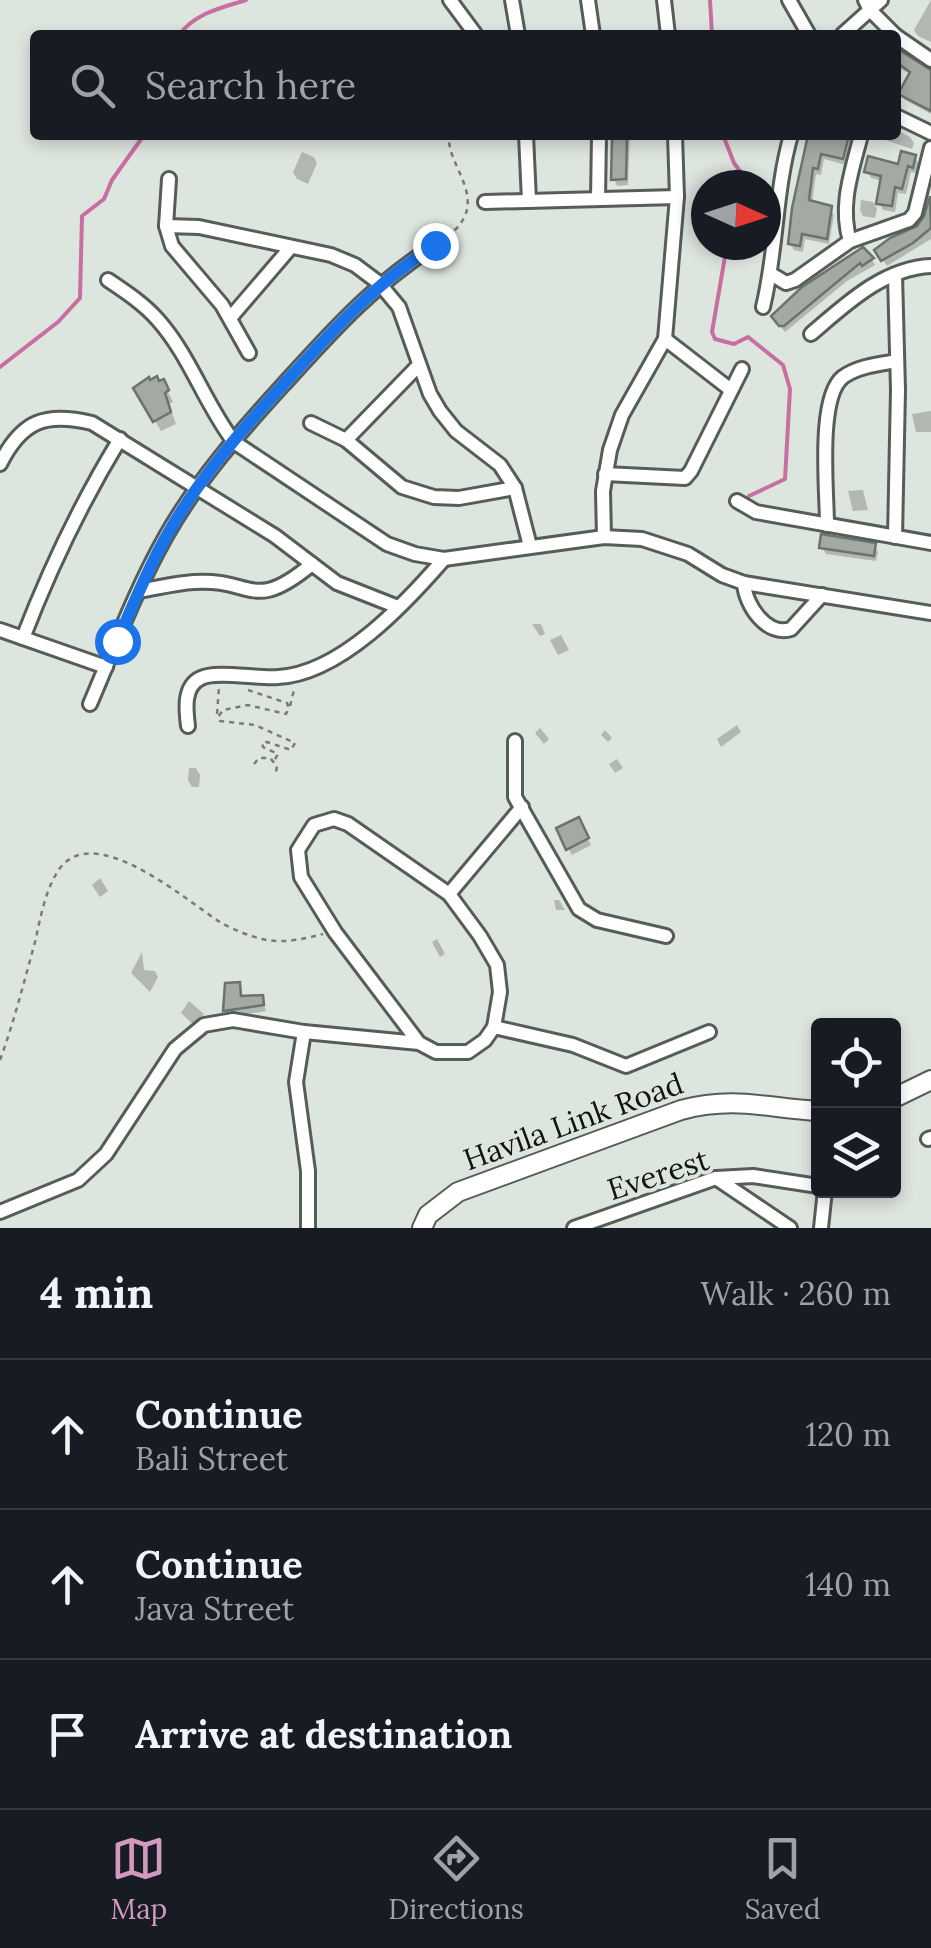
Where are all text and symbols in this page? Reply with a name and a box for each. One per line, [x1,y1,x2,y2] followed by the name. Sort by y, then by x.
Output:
[30,30,901,140] search box
[65,58,120,113] icon: search
[145,61,356,109] text: Search here
[691,170,781,260] north arrow
[413,223,459,269] route end
[95,619,141,665] route start
[811,1018,901,1198] map controls
[811,1018,901,1108] button: locate
[458,1064,688,1178] street label: Havila Link Road
[811,1108,901,1198] button: layers
[603,1140,714,1208] street label: Everest
[40,1266,153,1320] text: 4 min
[701,1273,891,1314] text: Walk · 260 m
[135,1390,303,1438] text: Continue
[40,1407,95,1462] icon: ahead
[805,1414,891,1455] text: 120 m
[135,1438,288,1479] text: Bali Street
[135,1540,303,1588] text: Continue
[40,1557,95,1612] icon: ahead
[805,1564,891,1605] text: 140 m
[135,1588,294,1629] text: Java Street
[40,1707,95,1762] icon: arrive
[135,1710,512,1758] text: Arrive at destination
[110,1831,167,1927] tab: Map
[388,1831,524,1927] tab: Directions
[745,1831,821,1927] tab: Saved

